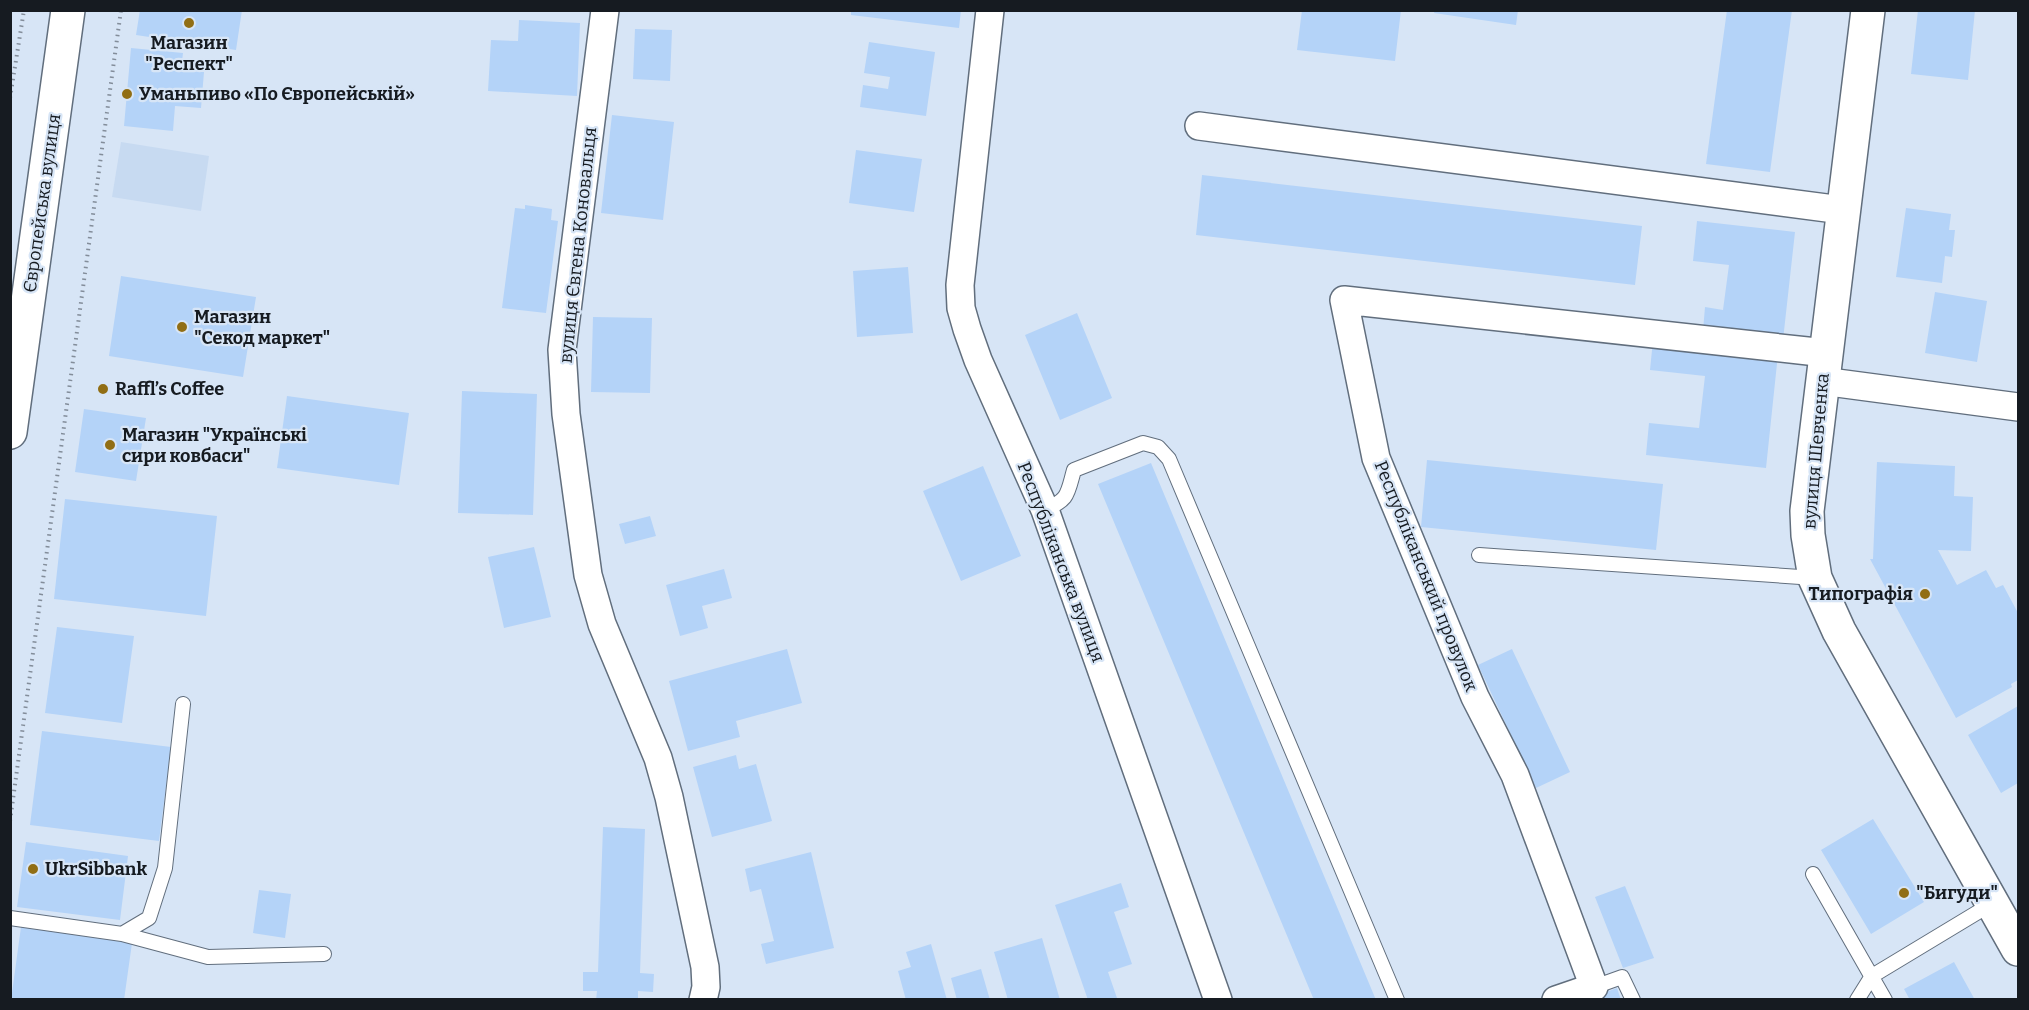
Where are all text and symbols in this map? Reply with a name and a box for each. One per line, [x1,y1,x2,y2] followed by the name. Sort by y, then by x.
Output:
[182,16,196,30] marker: Магазин "Респект"
[145,32,233,75] place label: Магазин "Респект"
[139,83,415,105] place label: Уманьпиво «По Європейській»
[120,87,134,101] marker: Уманьпиво «По Європейській»
[19,112,65,294] street label: Європейська вулиця
[555,126,601,364] street label: вулиця Євгена Коновальця
[194,306,330,349] place label: Магазин "Секод маркет"
[175,320,189,334] marker: Магазин "Секод маркет"
[1798,372,1834,530] street label: вулиця Шевченка
[115,378,224,400] place label: Raffl’s Coffee
[96,382,110,396] marker: Raffl’s Coffee
[122,424,307,467] place label: Магазин "Українські сири ковбаси"
[103,438,117,452] marker: Магазин "Українські сири ковбаси"
[1369,457,1483,695] street label: Республіканський провулок
[1013,459,1109,665] street label: Республіканська вулиця
[1809,583,1913,605] place label: Типографія
[1918,587,1932,601] marker: Типографія
[45,858,147,880] place label: UkrSibbank
[26,862,40,876] marker: UkrSibbank
[1916,882,1998,904] place label: "Бигуди"
[1897,886,1911,900] marker: "Бигуди"

